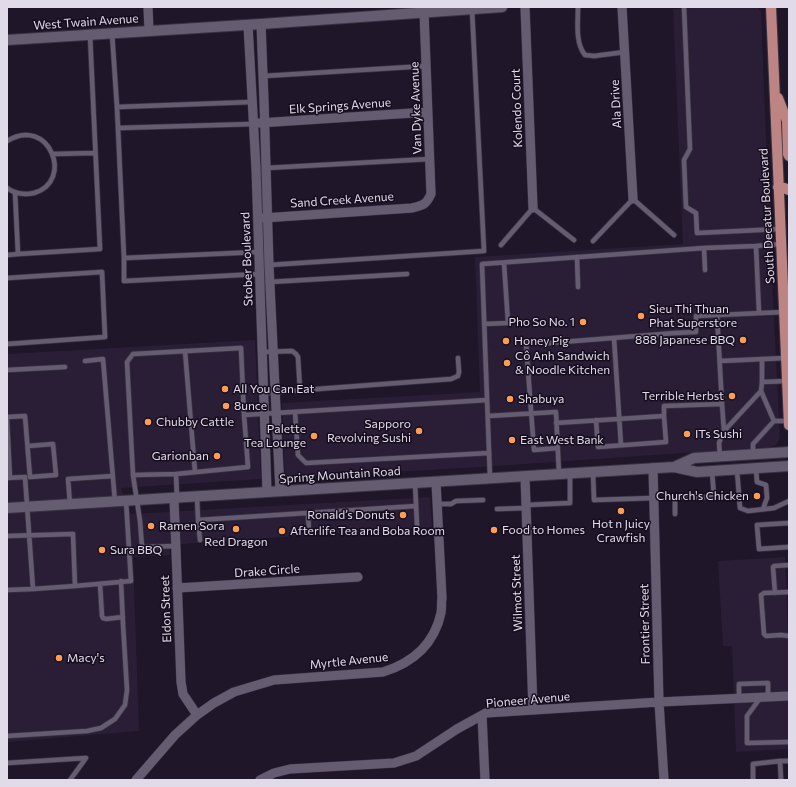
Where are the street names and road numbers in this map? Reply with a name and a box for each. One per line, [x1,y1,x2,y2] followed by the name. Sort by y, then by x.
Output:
[33,11,139,33] street label: West Twain Avenue
[407,61,425,155] street label: Van Dyke Avenue
[508,68,526,148] street label: Kolendo Court
[608,79,624,129] street label: Ala Drive
[289,95,391,117] street label: Elk Springs Avenue
[756,148,778,284] street label: South Decatur Boulevard
[290,189,394,211] street label: Sand Creek Avenue
[238,212,256,306] street label: Stober Boulevard
[279,464,401,486] street label: Spring Mountain Road
[508,554,526,632] street label: Wilmot Street
[234,562,300,580] street label: Drake Circle
[158,575,174,643] street label: Eldon Street
[637,584,653,664] street label: Frontier Street
[309,650,389,672] street label: Myrtle Avenue
[485,689,571,711] street label: Pioneer Avenue

